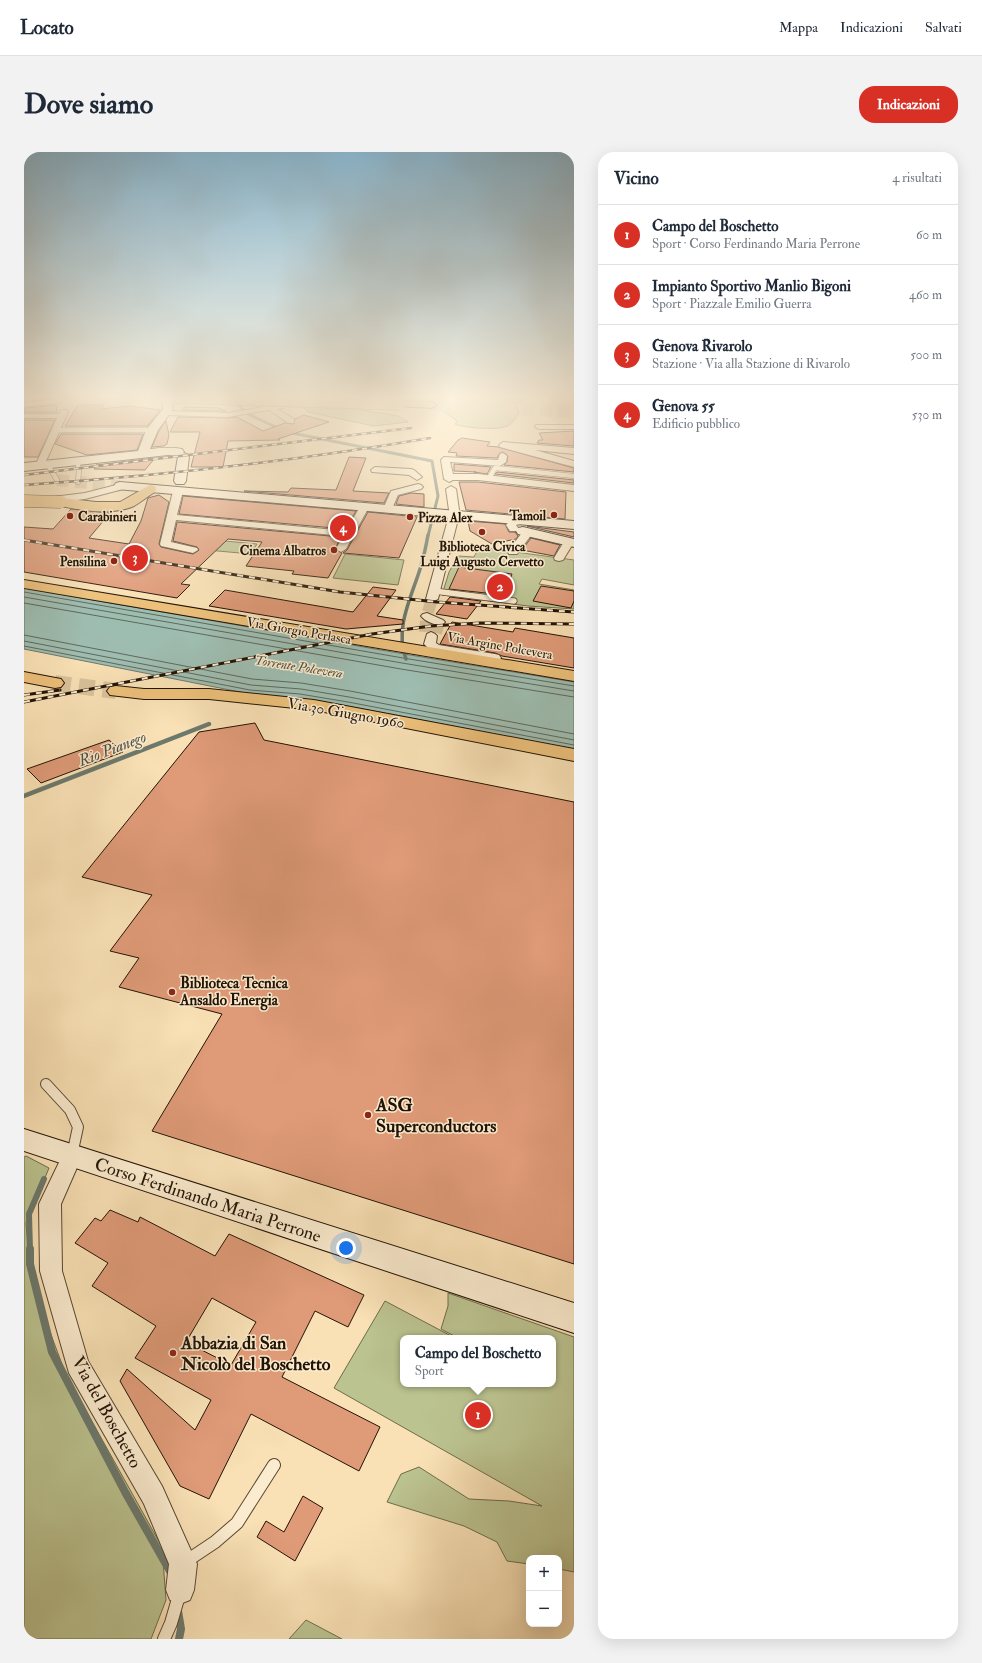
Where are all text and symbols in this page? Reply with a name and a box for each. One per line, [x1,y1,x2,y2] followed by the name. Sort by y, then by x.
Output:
[20,16,74,40] text: Locato
[779,19,818,36] text: Mappa
[840,19,903,36] text: Indicazioni
[925,19,962,36] text: Salvati
[859,86,958,123] button: Indicazioni
[24,87,153,122] text: Dove siamo
[614,168,659,189] text: Vicino
[892,170,942,186] text: 4 risultati
[652,217,779,236] text: Campo del Boschetto
[625,227,629,243] text: 1
[916,227,942,243] text: 60 m
[652,236,860,252] text: Sport · Corso Ferdinando Maria Perrone
[652,277,851,296] text: Impianto Sportivo Manlio Bigoni
[624,287,630,303] text: 2
[909,287,942,303] text: 460 m
[652,296,812,312] text: Sport · Piazzale Emilio Guerra
[652,337,752,356] text: Genova Rivarolo
[625,347,630,363] text: 3
[910,347,942,363] text: 500 m
[652,356,850,372] text: Stazione · Via alla Stazione di Rivarolo
[652,397,715,416] text: Genova 55
[623,407,631,423] text: 4
[912,407,942,423] text: 530 m
[652,416,740,432] text: Edificio pubblico
[508,508,547,524] place label: Tamoil
[78,509,137,525] place label: Carabinieri
[418,510,473,526] place label: Pizza Alex
[549,510,559,520] marker: Tamoil
[65,511,75,521] marker: Carabinieri
[405,512,415,522] marker: Pizza Alex
[330,513,356,543] pin: 4
[477,527,487,537] marker: Biblioteca Civica Luigi Augusto Cervetto
[420,539,544,571] place label: Biblioteca Civica Luigi Augusto Cervetto
[122,543,148,573] pin: 3
[240,543,327,559] place label: Cinema Albatros
[329,545,339,555] marker: Cinema Albatros
[60,554,107,570] place label: Pensilina
[109,556,119,566] marker: Pensilina
[487,572,513,602] pin: 2
[245,614,353,648] street label: Via Giorgio Perlasca
[446,629,555,663] street label: Via Argine Polcevera
[254,652,344,682] water label: Torrente Polcevera
[286,694,406,733] street label: Via 30 Giugno 1960
[75,727,149,771] water label: Rio Pianego
[179,974,289,1011] place label: Biblioteca Tecnica Ansaldo Energia
[167,987,177,997] marker: Biblioteca Tecnica Ansaldo Energia
[375,1094,496,1138] place label: ASG Superconductors
[363,1110,373,1120] marker: ASG Superconductors
[92,1153,324,1248] street label: Corso Ferdinando Maria Perrone
[336,1238,356,1258] your location
[180,1332,331,1376] place label: Abbazia di San Nicolò del Boschetto
[400,1335,556,1387] popup
[415,1344,541,1363] text: Campo del Boschetto
[168,1348,178,1358] marker: Abbazia di San Nicolò del Boschetto
[66,1352,147,1473] street label: Via del Boschetto
[415,1363,444,1379] text: Sport
[465,1400,491,1430] pin: 1
[526,1555,562,1627] map controls
[526,1555,562,1591] button: +
[526,1591,562,1627] button: −

